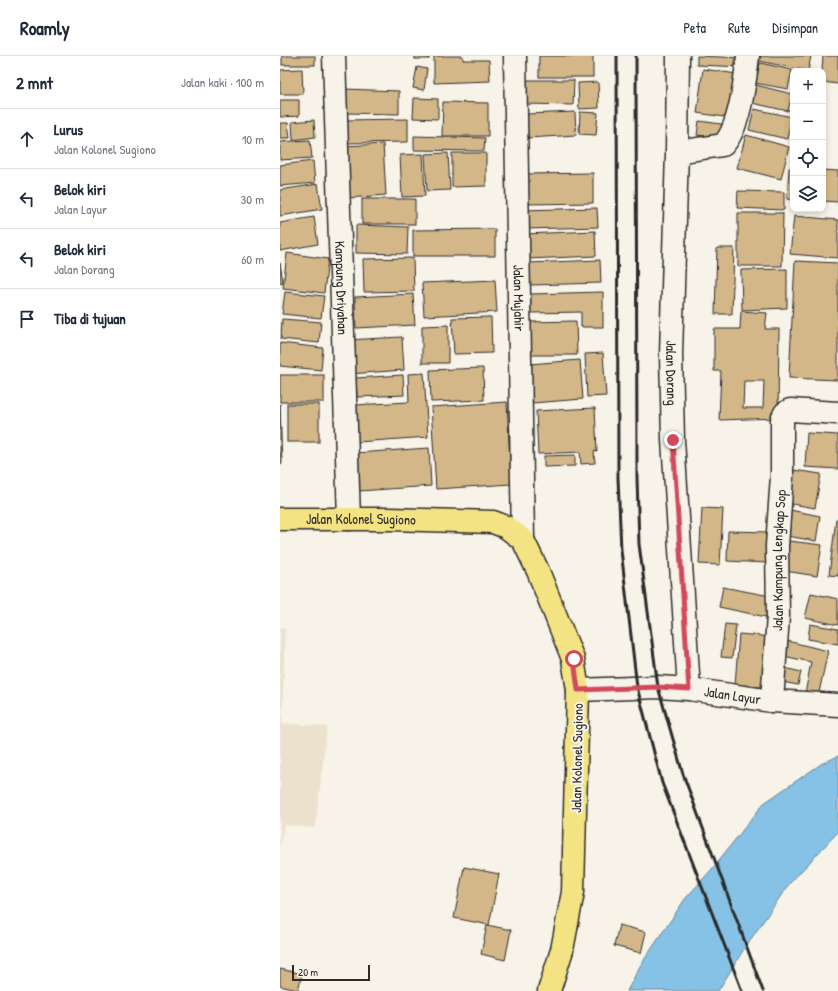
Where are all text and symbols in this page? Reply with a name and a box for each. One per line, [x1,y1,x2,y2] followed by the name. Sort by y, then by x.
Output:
[20,15,70,41] text: Roamly
[683,18,706,37] text: Peta
[728,18,750,37] text: Rute
[772,18,818,37] text: Disimpan
[790,68,826,212] map controls
[790,68,826,104] button: +
[16,71,53,94] text: 2 mnt
[181,73,264,91] text: Jalan kaki · 100 m
[790,104,826,140] button: −
[54,119,83,140] text: Lurus
[16,128,38,150] icon: ahead
[242,130,264,148] text: 10 m
[54,140,156,158] text: Jalan Kolonel Sugiono
[790,140,826,176] button: locate
[790,176,826,212] button: layers
[54,179,106,200] text: Belok kiri
[16,188,38,210] icon: left
[241,190,264,208] text: 30 m
[54,200,107,218] text: Jalan Layur
[54,239,106,260] text: Belok kiri
[331,241,353,335] street label: Kampung Driyahan
[16,248,38,270] icon: left
[241,250,264,268] text: 60 m
[54,260,115,278] text: Jalan Dorang
[509,264,530,332] street label: Jalan Mujahir
[16,308,38,330] icon: arrive
[54,308,126,329] text: Tiba di tujuan
[662,340,682,406] street label: Jalan Dorang
[664,431,682,449] route end
[767,489,791,631] street label: Jalan Kampung Lengkap Sop
[306,509,417,529] street label: Jalan Kolonel Sugiono
[565,650,583,668] route start
[703,681,763,708] street label: Jalan Layur
[566,703,588,813] street label: Jalan Kolonel Sugiono
[292,963,370,982] scale bar
[298,965,318,979] text: 20 m

